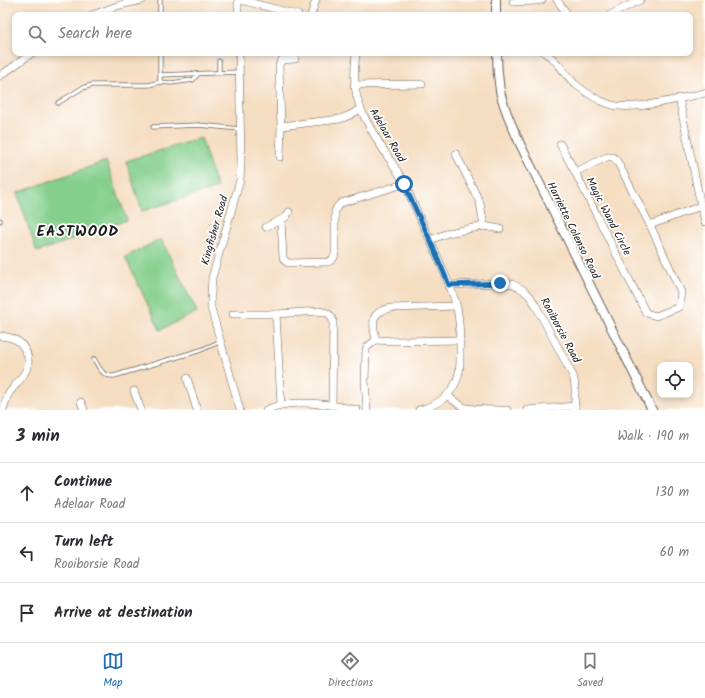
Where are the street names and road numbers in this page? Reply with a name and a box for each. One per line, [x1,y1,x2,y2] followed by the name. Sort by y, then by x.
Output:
[364,105,410,167] street label: Adelaar Road
[581,174,636,259] street label: Magic Wand Circle
[542,179,605,283] street label: Harriette Colenso Road
[196,193,234,267] street label: Kingfisher Road
[535,294,585,367] street label: Rooiborsie Road

